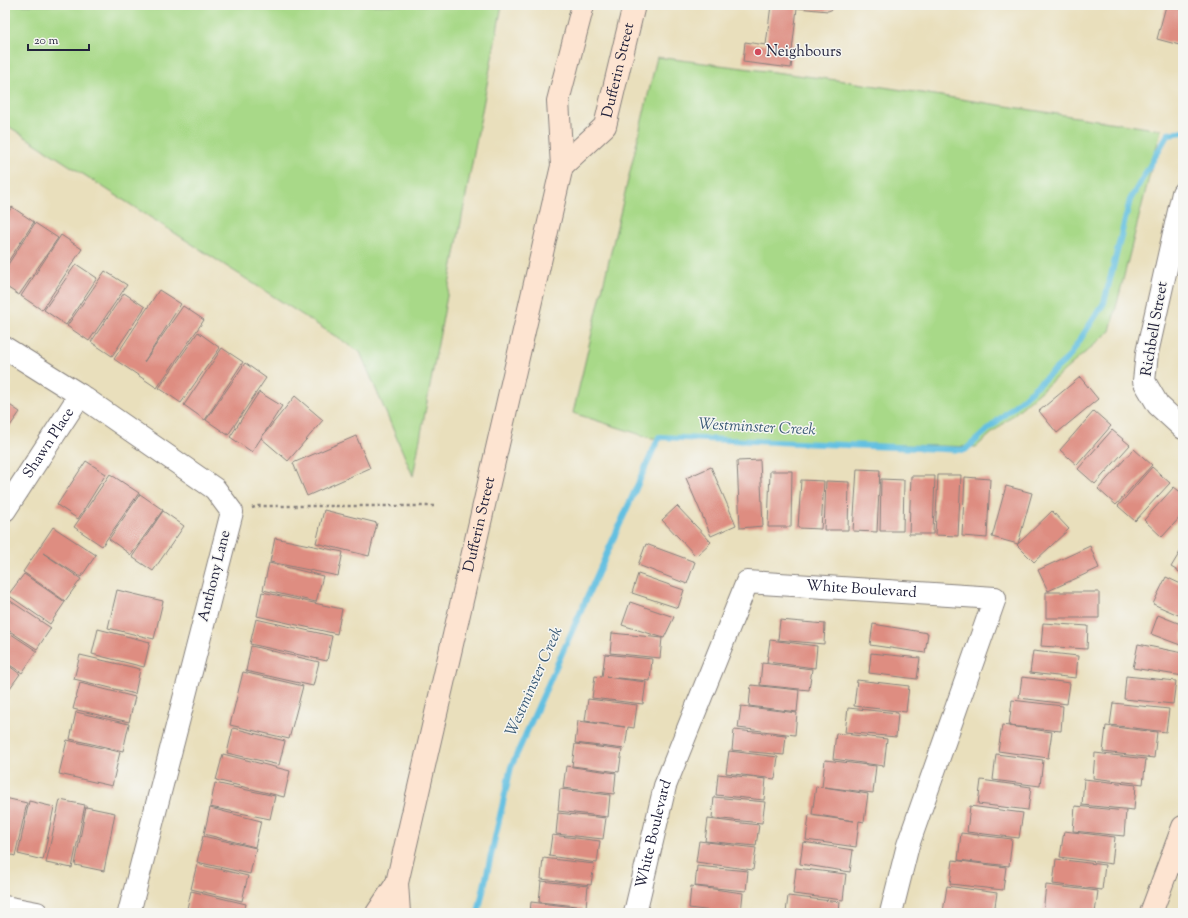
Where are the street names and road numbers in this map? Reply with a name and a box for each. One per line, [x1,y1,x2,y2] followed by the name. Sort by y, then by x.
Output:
[597,21,640,120] street label: Dufferin Street
[1136,280,1174,378] street label: Richbell Street
[18,403,80,483] street label: Shawn Place
[458,475,501,574] street label: Dufferin Street
[193,528,237,624] street label: Anthony Lane
[805,575,918,603] street label: White Boulevard
[631,776,677,891] street label: White Boulevard

